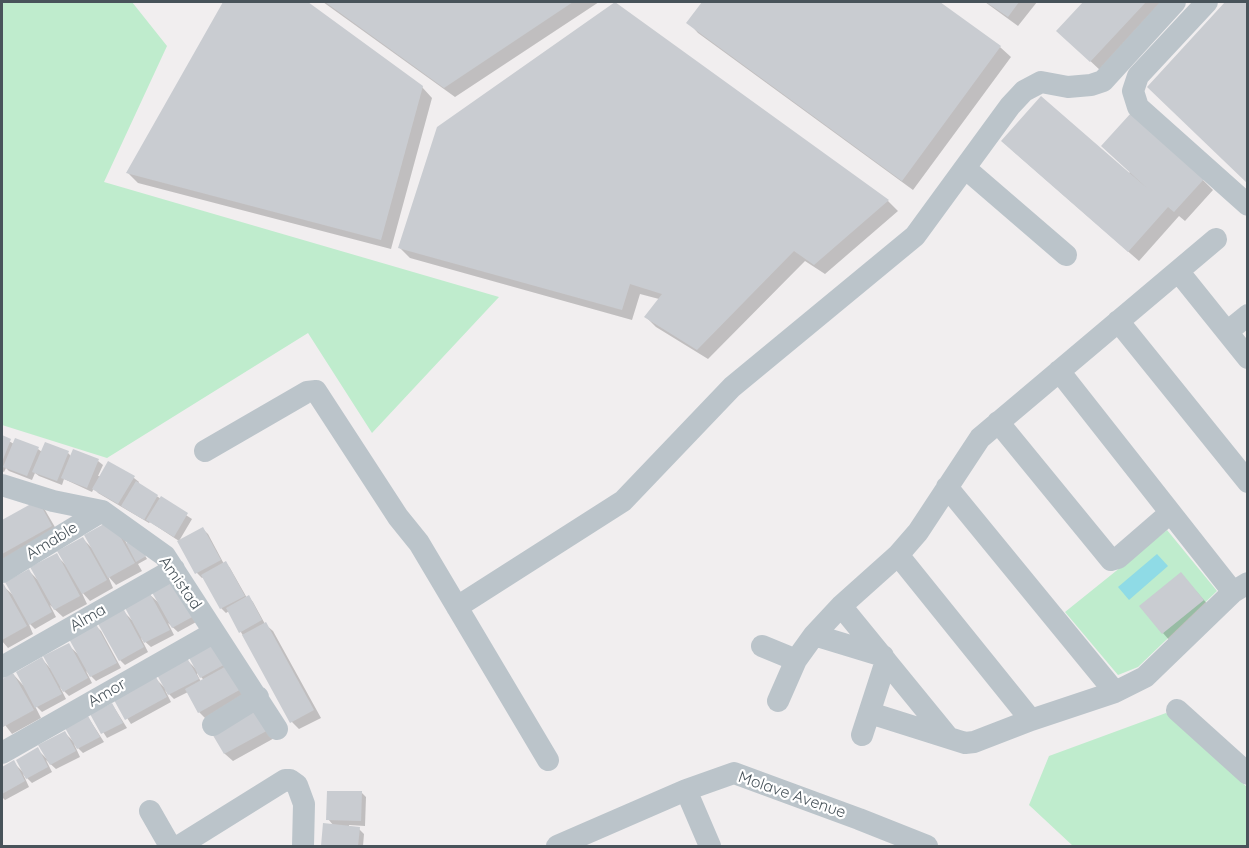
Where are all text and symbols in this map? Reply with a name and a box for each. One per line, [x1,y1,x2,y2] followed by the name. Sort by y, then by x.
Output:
[23,518,81,564] street label: Amable
[155,553,205,613] street label: Amistad
[67,600,109,636] street label: Alma
[85,674,129,712] street label: Amor
[736,768,848,822] street label: Molave Avenue

